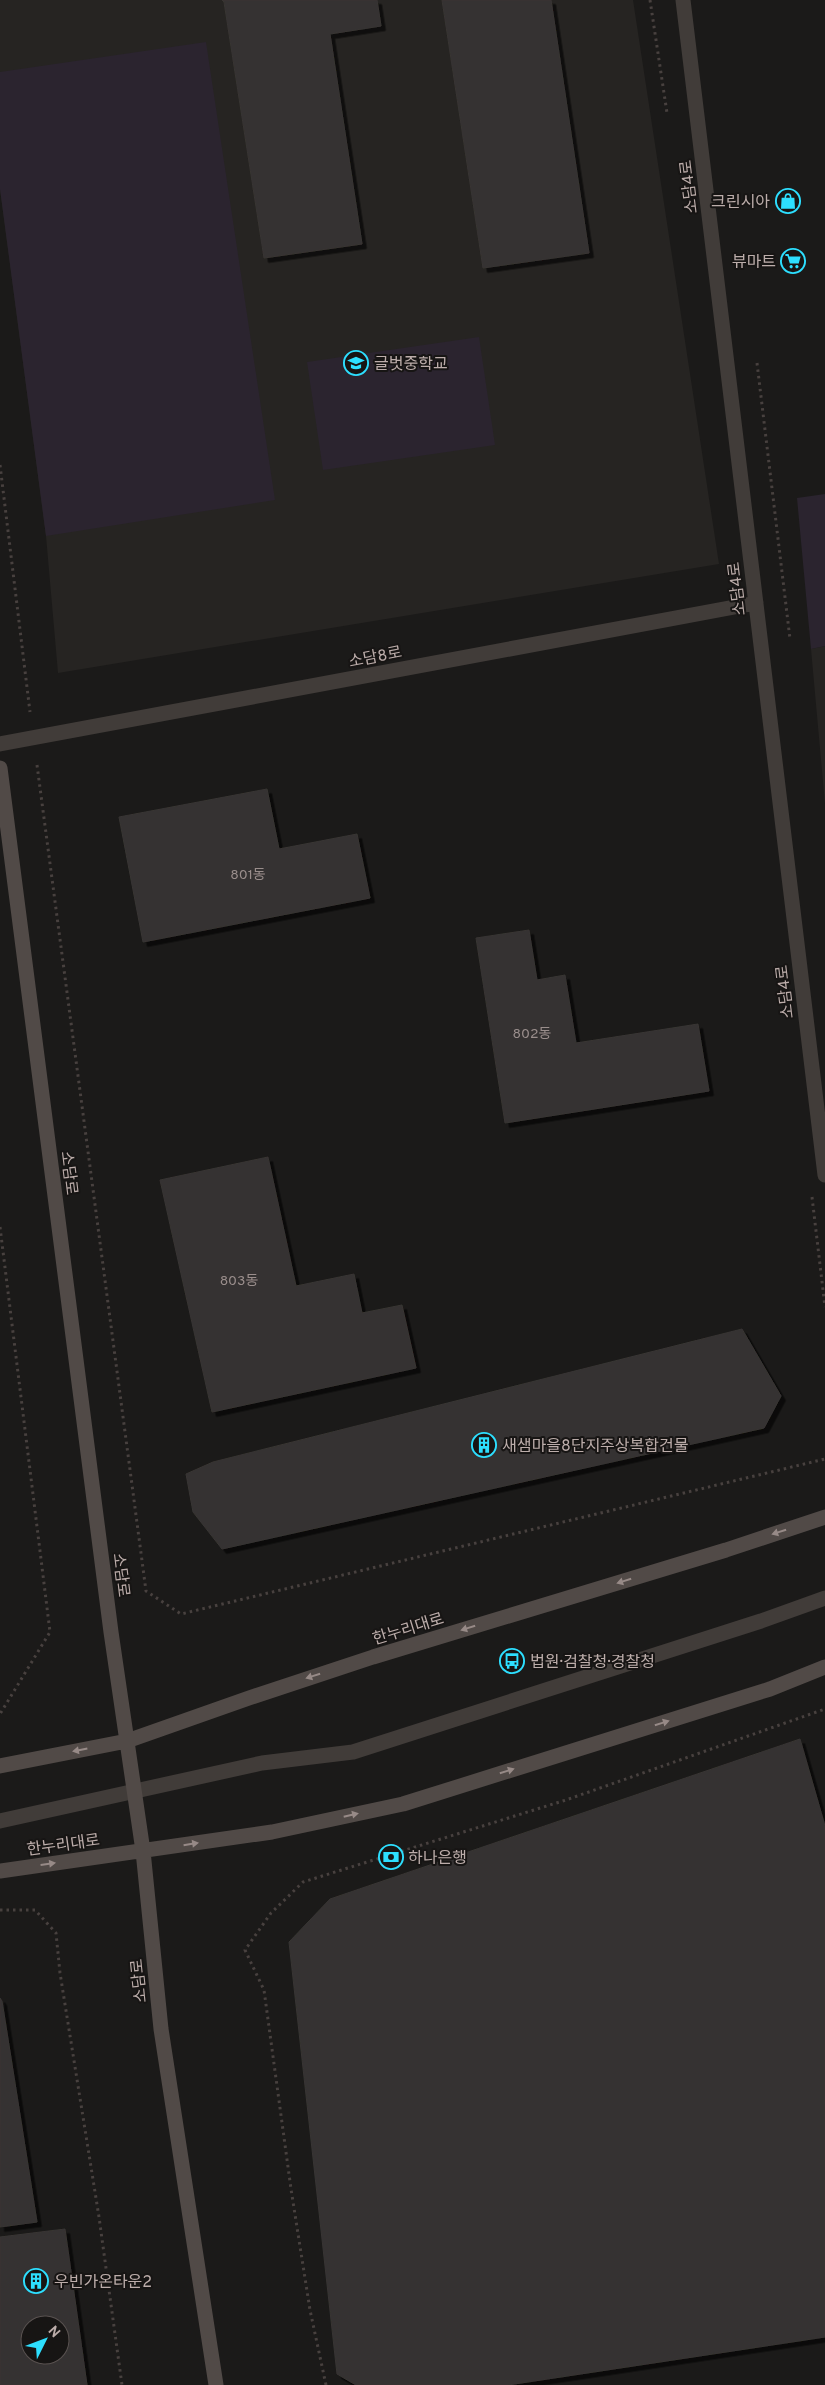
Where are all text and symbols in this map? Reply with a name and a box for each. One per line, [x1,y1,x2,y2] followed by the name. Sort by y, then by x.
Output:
[677,158,703,215] street label: 소담4로
[775,188,801,214] shop icon: 크린시아
[711,193,770,213] place label: 크린시아
[780,248,806,274] supermarket icon: 뷰마트
[732,253,776,273] place label: 뷰마트
[343,350,369,376] school or university icon: 글벗중학교
[374,355,448,375] place label: 글벗중학교
[725,560,751,617] street label: 소담4로
[347,643,404,673] street label: 소담8로
[230,867,266,884] house number: 801동
[773,963,799,1020] street label: 소담4로
[513,1026,552,1043] house number: 802동
[55,1150,81,1197] street label: 소담로
[220,1273,258,1290] house number: 803동
[471,1432,497,1458] building icon: 새샘마을8단지주상복합건물
[502,1437,688,1457] place label: 새샘마을8단지주상복합건물
[771,1529,786,1536] one-way arrow
[107,1552,133,1599] street label: 소담로
[616,1577,631,1585] one-way arrow
[370,1610,447,1650] street label: 한누리대로
[460,1624,475,1632] one-way arrow
[499,1648,525,1674] bus stop icon: 법원·검찰청·경찰청
[530,1653,655,1673] place label: 법원·검찰청·경찰청
[305,1673,320,1681] one-way arrow
[655,1718,670,1726] one-way arrow
[71,1747,87,1755] one-way arrow
[500,1767,515,1775] one-way arrow
[343,1811,359,1819] one-way arrow
[25,1831,101,1861] street label: 한누리대로
[183,1839,199,1847] one-way arrow
[378,1844,404,1870] bank icon: 하나은행
[408,1849,467,1869] place label: 하나은행
[41,1860,57,1868] one-way arrow
[128,1958,152,2004] street label: 소담로
[23,2268,49,2294] building icon: 우빈가온타운2
[54,2273,152,2293] place label: 우빈가온타운2
[20,2315,70,2365] north arrow
[44,2323,63,2342] text: N

